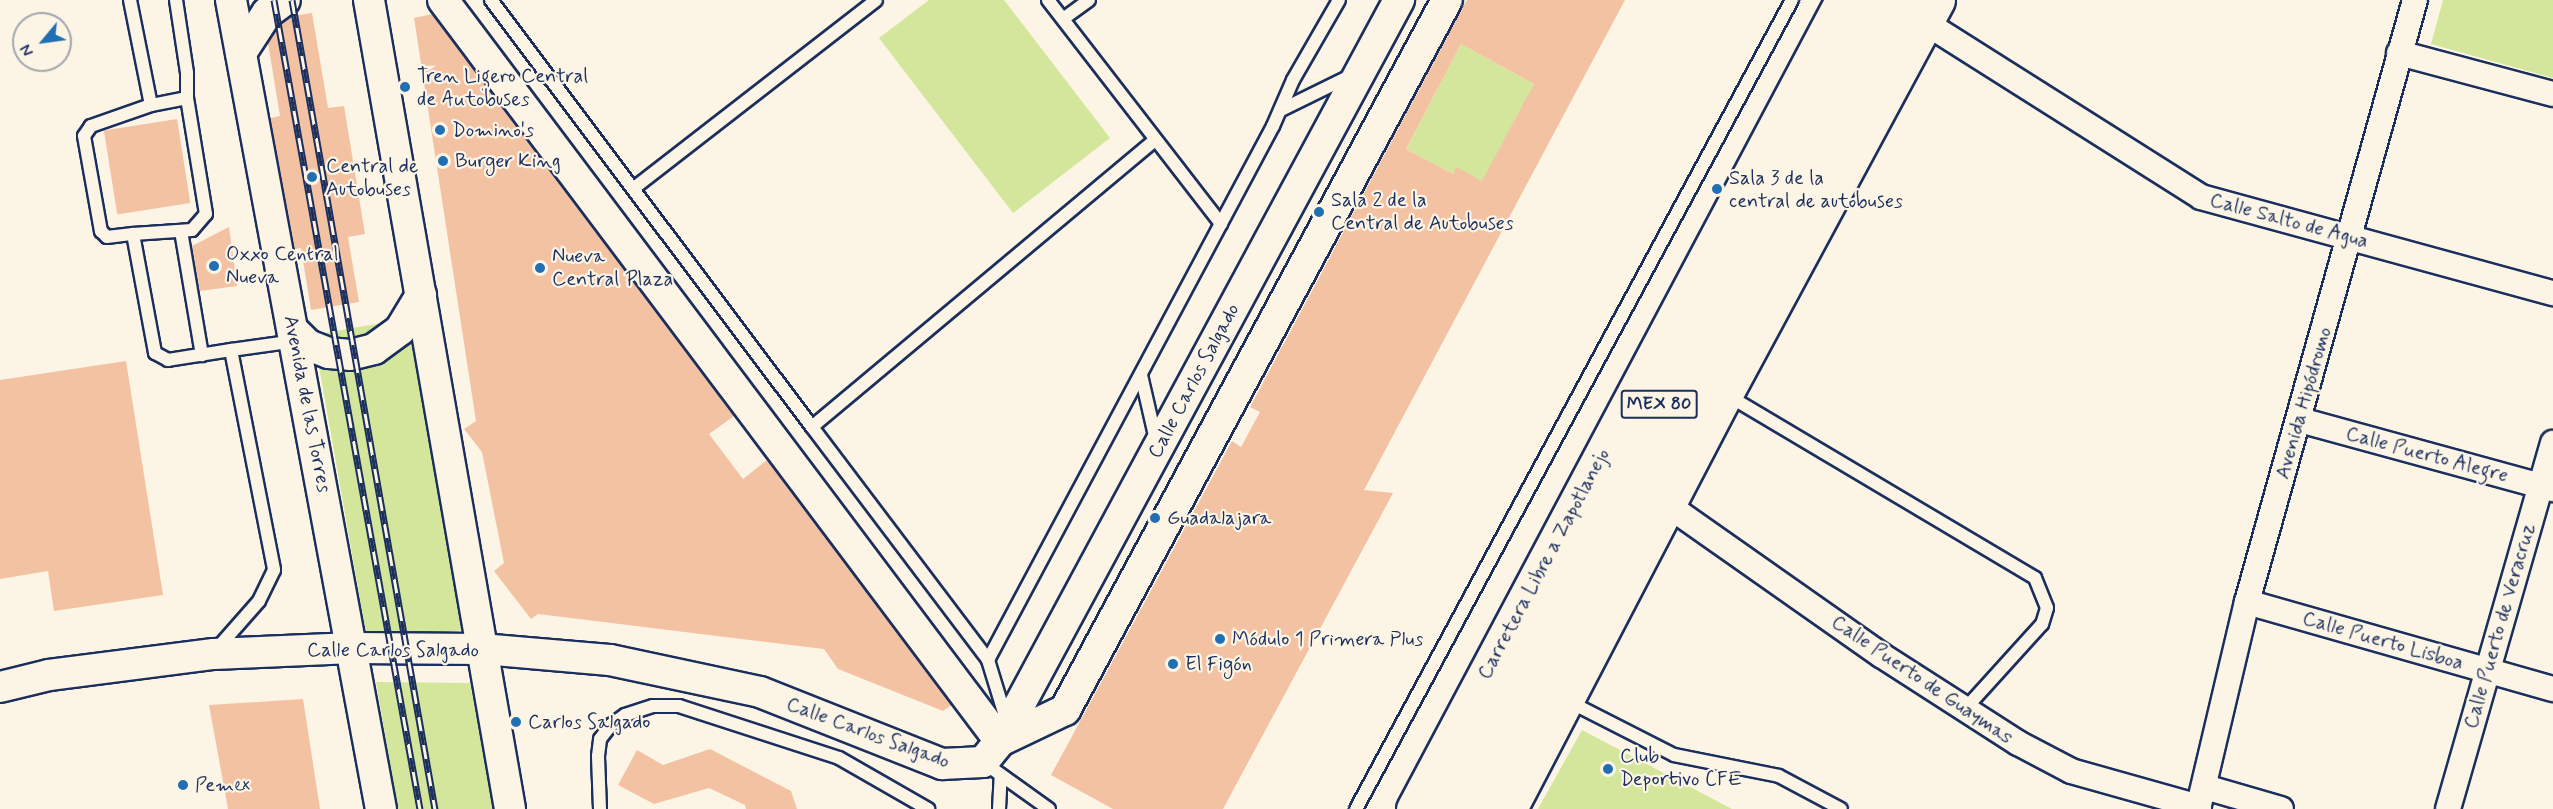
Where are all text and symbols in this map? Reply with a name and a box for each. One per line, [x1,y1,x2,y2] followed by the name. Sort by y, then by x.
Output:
[12,12,72,72] north arrow
[16,40,39,60] text: N
[417,64,588,111] place label: Tren Ligero Central de Autobuses
[398,80,412,94] marker: Tren Ligero Central de Autobuses
[452,118,534,142] place label: Domino's
[433,123,447,137] marker: Domino's
[455,149,558,173] place label: Burger King
[326,154,417,201] place label: Central de Autobuses
[436,154,450,168] marker: Burger King
[1729,166,1902,213] place label: Sala 3 de la central de autobuses
[303,168,321,186] marker: Central de Autobuses
[1710,182,1724,196] marker: Sala 3 de la central de autobuses
[2208,188,2370,254] street label: Calle Salto de Agua
[1331,189,1513,236] place label: Sala 2 de la Central de Autobuses
[1312,205,1326,219] marker: Sala 2 de la Central de Autobuses
[226,243,341,290] place label: Oxxo Central Nueva
[552,244,672,291] place label: Nueva Central Plaza
[207,259,221,273] marker: Oxxo Central Nueva
[533,261,547,275] marker: Nueva Central Plaza
[1143,300,1245,462] street label: Calle Carlos Salgado
[278,313,336,495] street label: Avenida de las Torres
[2271,324,2337,482] street label: Avenida Hipódromo
[1620,389,1698,419] road number: MEX 80
[2345,422,2509,488] street label: Calle Puerto Alegre
[1471,441,1617,687] street label: Carretera Libre a Zapotlanejo
[1167,506,1271,530] place label: Guadalajara
[1148,511,1162,525] marker: Guadalajara
[2460,522,2540,730] street label: Calle Puerto de Veracruz
[2300,607,2466,675] street label: Calle Puerto Lisboa
[1825,609,2019,751] street label: Calle Puerto de Guaymas
[1232,627,1424,651] place label: Módulo 1 Primera Plus
[1213,632,1227,646] marker: Módulo 1 Primera Plus
[308,638,478,662] street label: Calle Carlos Salgado
[1185,652,1250,676] place label: El Figón
[1166,657,1180,671] marker: El Figón
[784,693,952,773] street label: Calle Carlos Salgado
[528,710,650,734] place label: Carlos Salgado
[509,715,523,729] marker: Carlos Salgado
[1620,745,1742,792] place label: Club Deportivo CFE
[1601,762,1615,776] marker: Club Deportivo CFE
[195,773,250,797] place label: Pemex
[176,778,190,792] marker: Pemex

